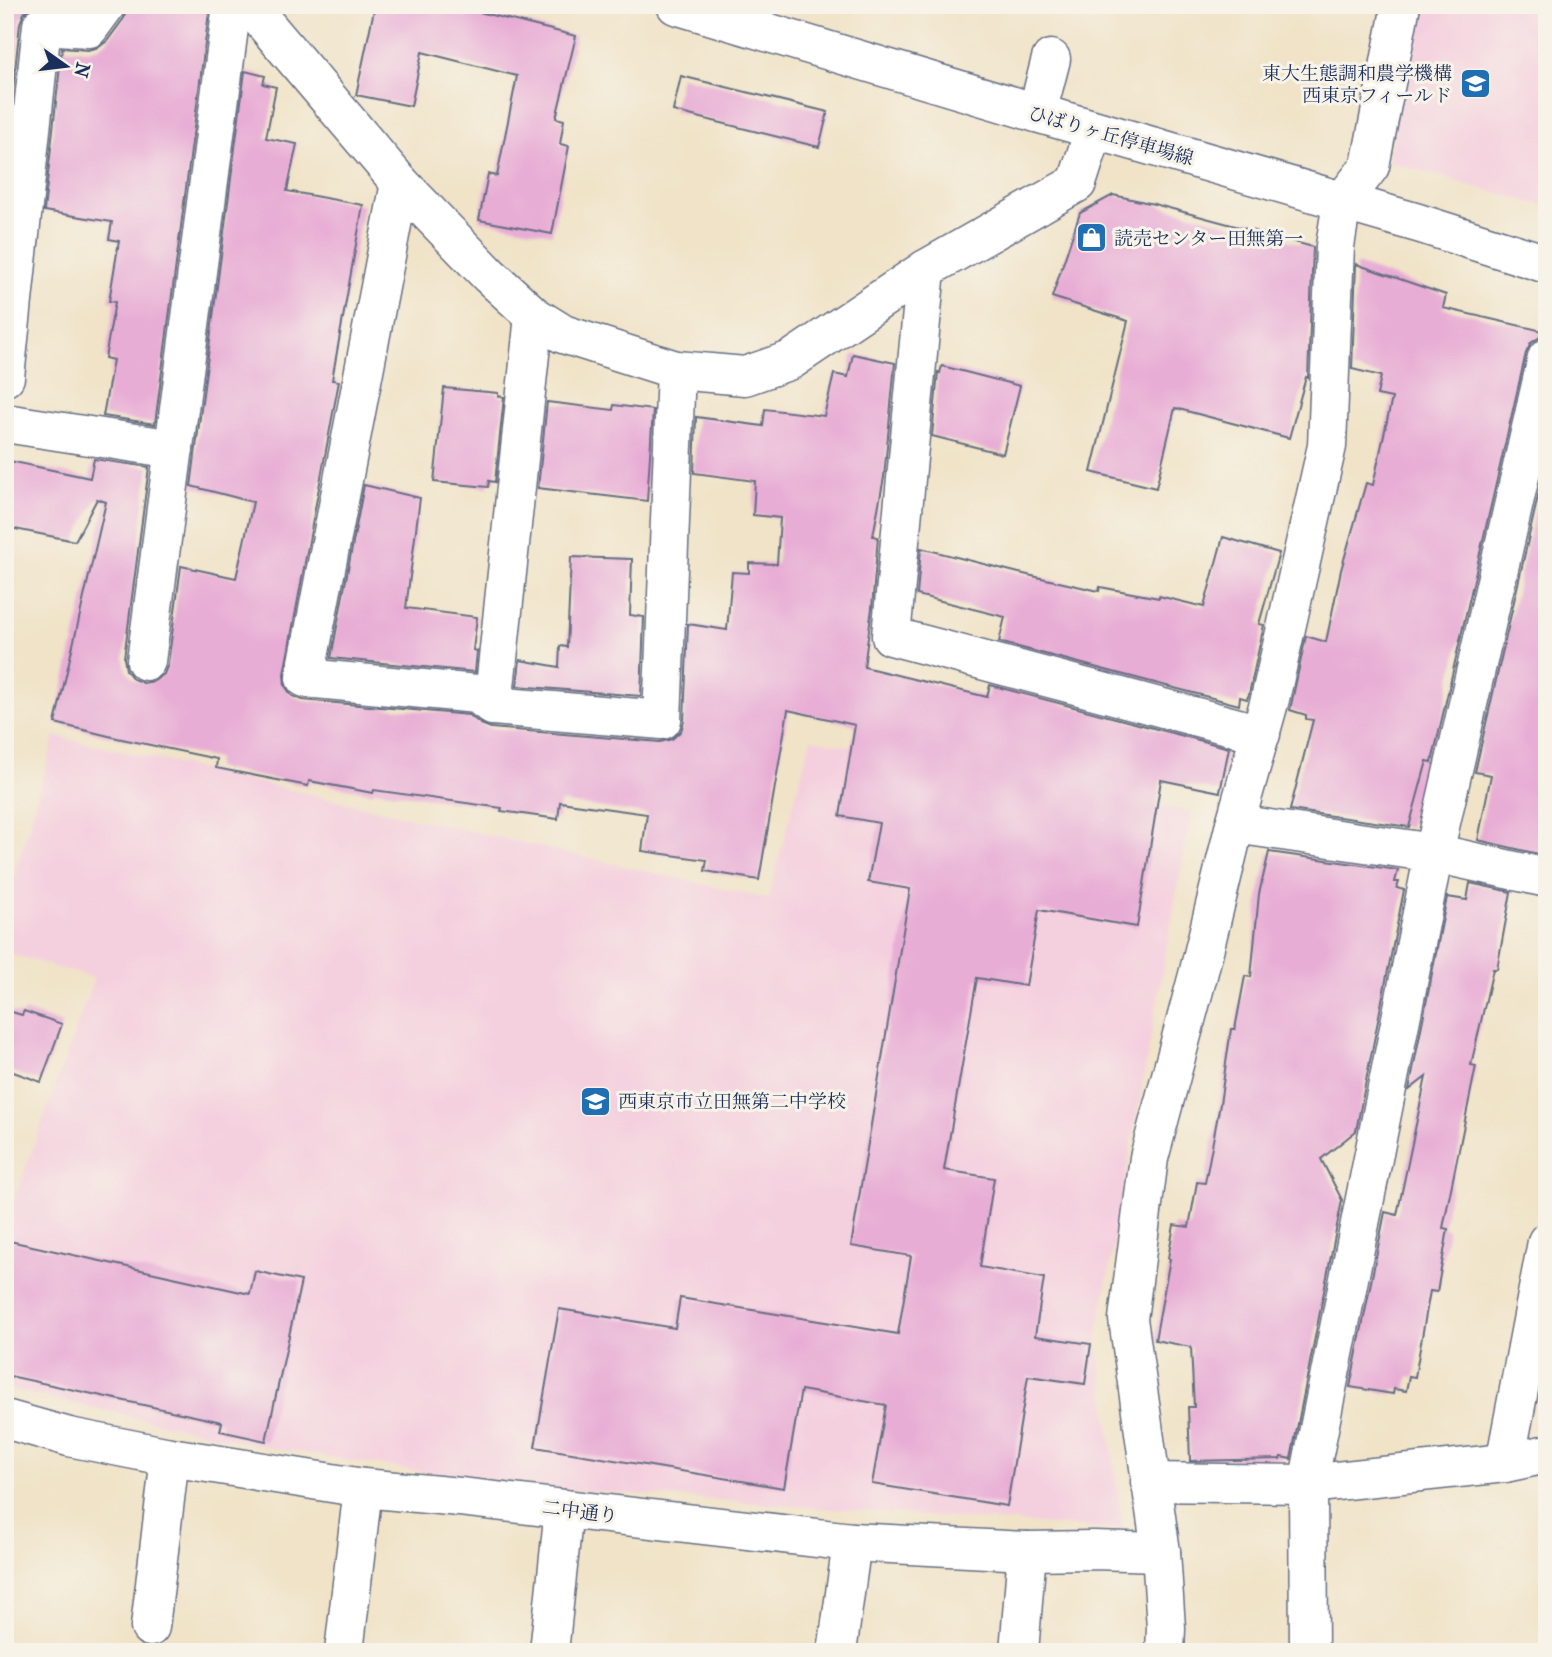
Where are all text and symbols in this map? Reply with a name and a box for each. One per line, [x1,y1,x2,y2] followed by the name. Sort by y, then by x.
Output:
[32,32,102,102] north arrow
[69,60,94,80] text: N
[1262,63,1452,107] place label: 東大生態調和農学機構 西東京フィールド
[1458,67,1492,101] school or university icon: 東大生態調和農学機構 西東京フィールド
[1025,102,1196,170] street label: ひばりヶ丘停車場線
[1074,221,1108,255] shop icon: 読売センター田無第一
[1114,228,1303,250] place label: 読売センター田無第一
[578,1084,612,1118] school or university icon: 西東京市立田無第二中学校
[618,1091,846,1113] place label: 西東京市立田無第二中学校
[541,1496,619,1528] street label: 二中通り

